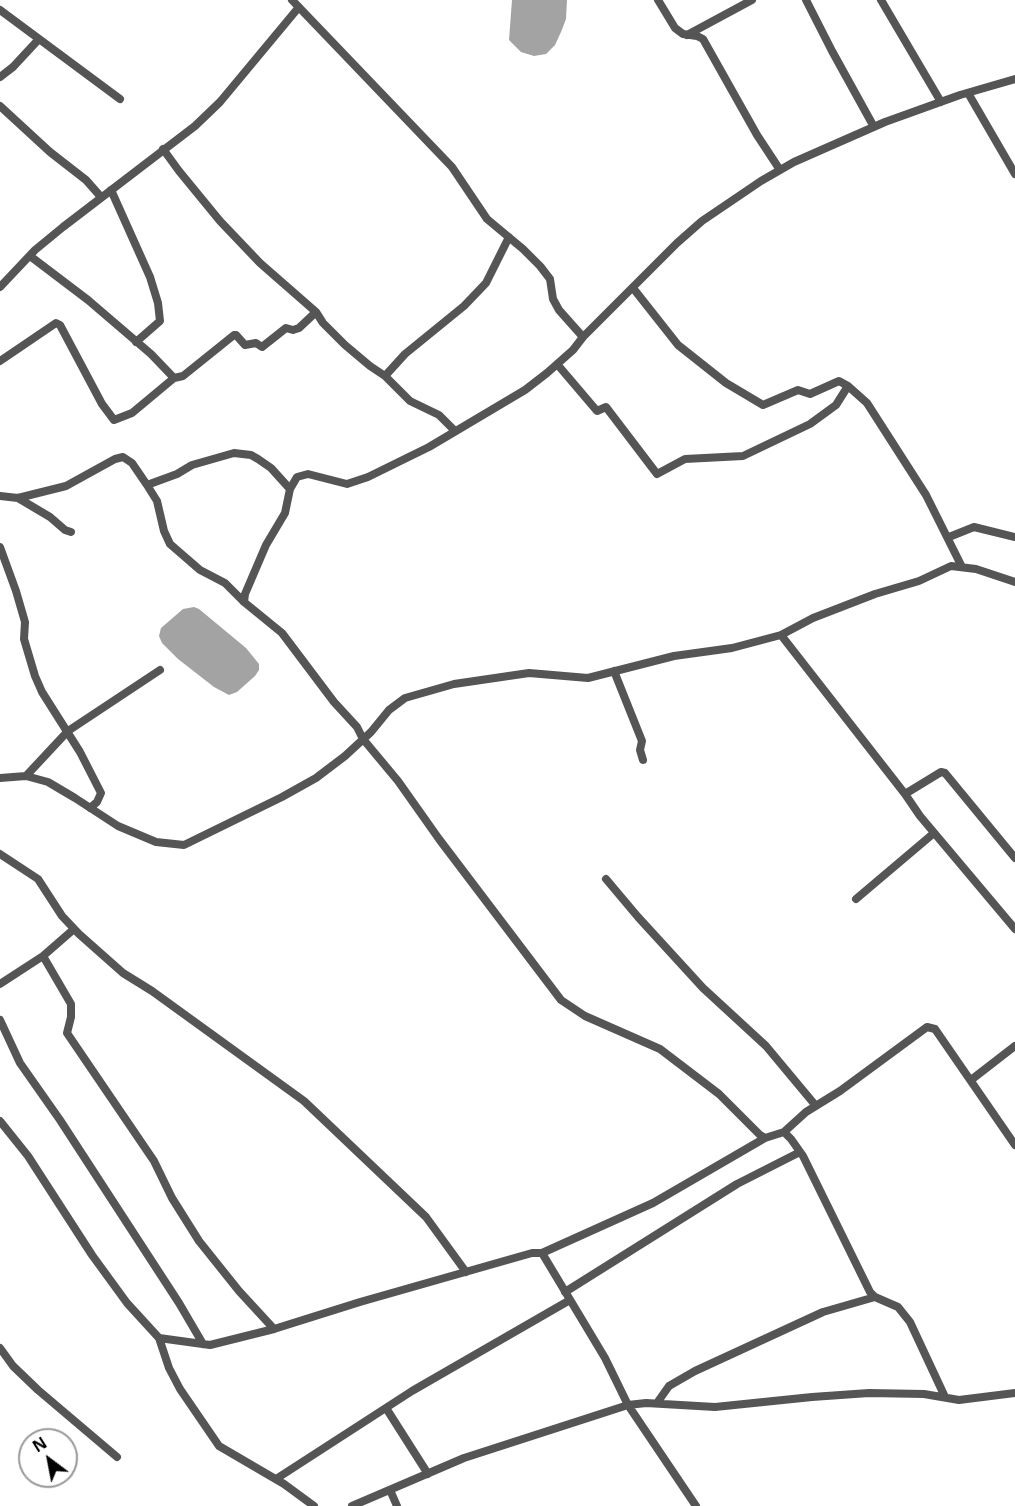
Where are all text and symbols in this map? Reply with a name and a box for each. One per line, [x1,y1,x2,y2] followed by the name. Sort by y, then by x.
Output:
[18,1428,78,1488] north arrow
[28,1432,51,1457] text: N

